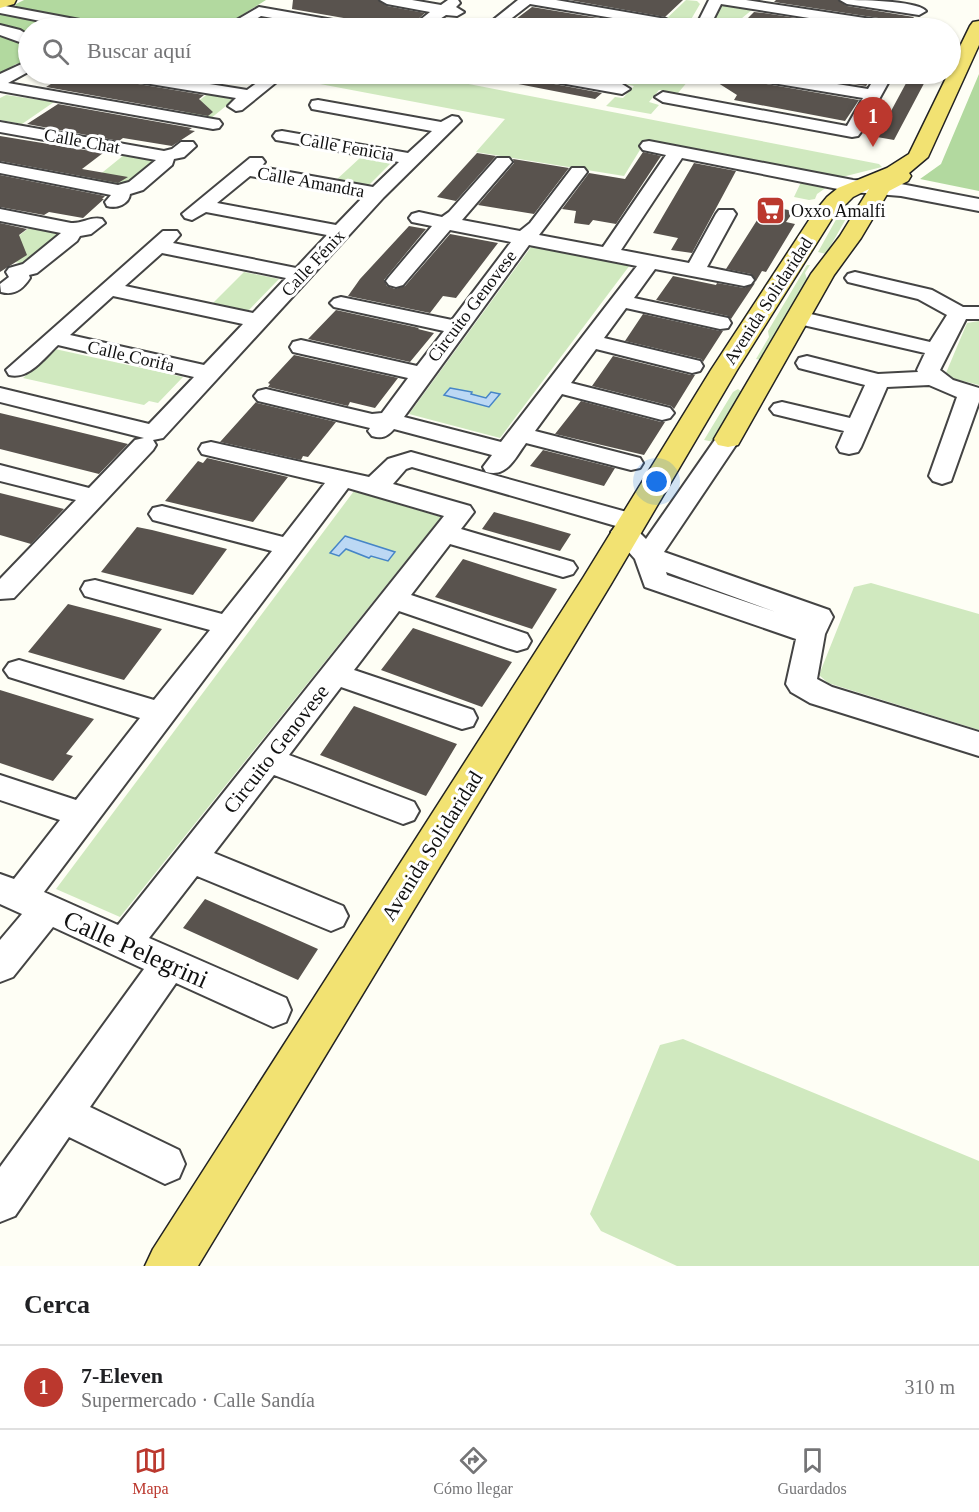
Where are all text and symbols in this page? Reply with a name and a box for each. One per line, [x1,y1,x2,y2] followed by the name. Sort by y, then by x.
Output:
[18,18,961,84] search box
[39,35,72,68] icon: search
[87,38,191,63] text: Buscar aquí
[854,98,892,147] pin: 1
[43,125,121,157] street label: Calle Chat
[298,129,396,165] street label: Calle Fenicia
[256,163,366,201] street label: Calle Amandra
[754,195,786,227] supermarket icon: Oxxo Amalfi
[791,201,886,221] place label: Oxxo Amalfi
[277,226,349,300] street label: Calle Fénix
[720,234,816,368] street label: Avenida Solidaridad
[424,246,520,366] street label: Circuito Genovese
[86,336,176,376] street label: Calle Corifa
[642,467,671,496] your location
[218,680,334,818] street label: Circuito Genovese
[376,766,488,925] street label: Avenida Solidaridad
[59,905,213,994] street label: Calle Pelegrini
[24,1290,90,1319] text: Cerca
[81,1363,163,1388] text: 7-Eleven
[39,1376,49,1398] text: 1
[904,1376,955,1398] text: 310 m
[81,1389,315,1411] text: Supermercado · Calle Sandía
[132,1444,169,1498] tab: Mapa
[433,1444,513,1498] tab: Cómo llegar
[777,1444,847,1498] tab: Guardados

